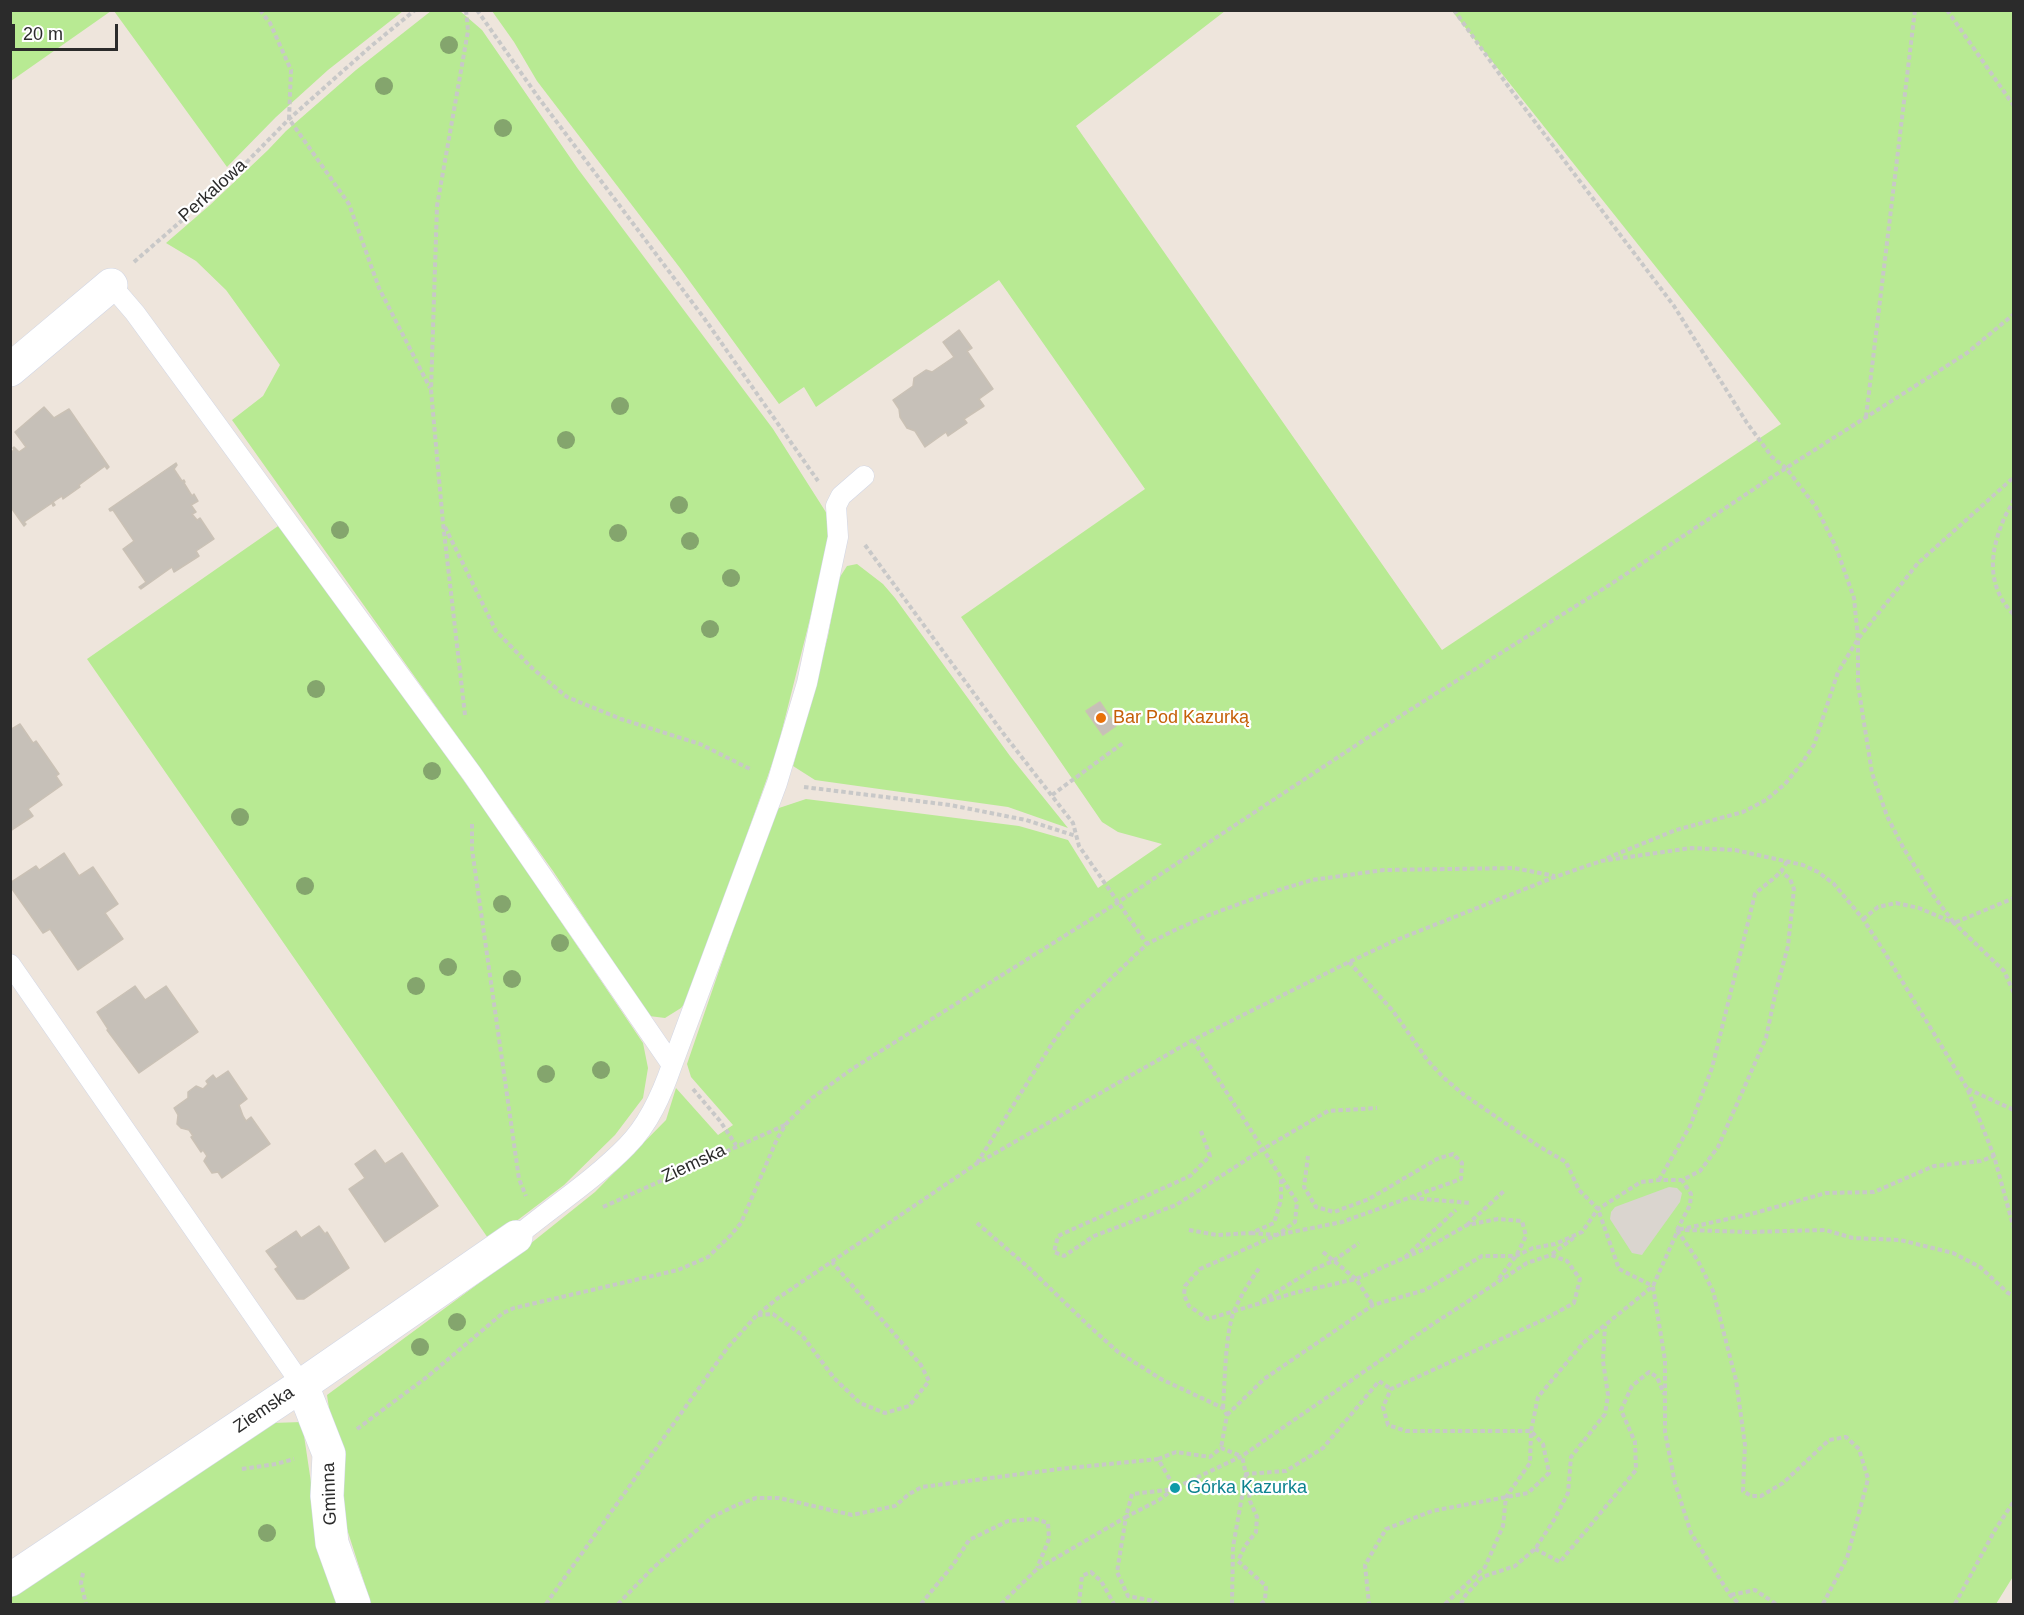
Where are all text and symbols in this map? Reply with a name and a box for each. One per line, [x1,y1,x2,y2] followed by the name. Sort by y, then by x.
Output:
[15,12,122,50] scale bar
[23,24,63,44] text: 20 m
[175,155,251,227] street label: Perkalowa
[1113,707,1249,729] place label: Bar Pod Kazurką
[1094,711,1108,725] marker: Bar Pod Kazurką
[659,1140,729,1188] street label: Ziemska
[230,1382,298,1438] street label: Ziemska
[318,1462,342,1526] street label: Gminna
[1187,1477,1307,1499] place label: Górka Kazurka
[1168,1481,1182,1495] marker: Górka Kazurka

